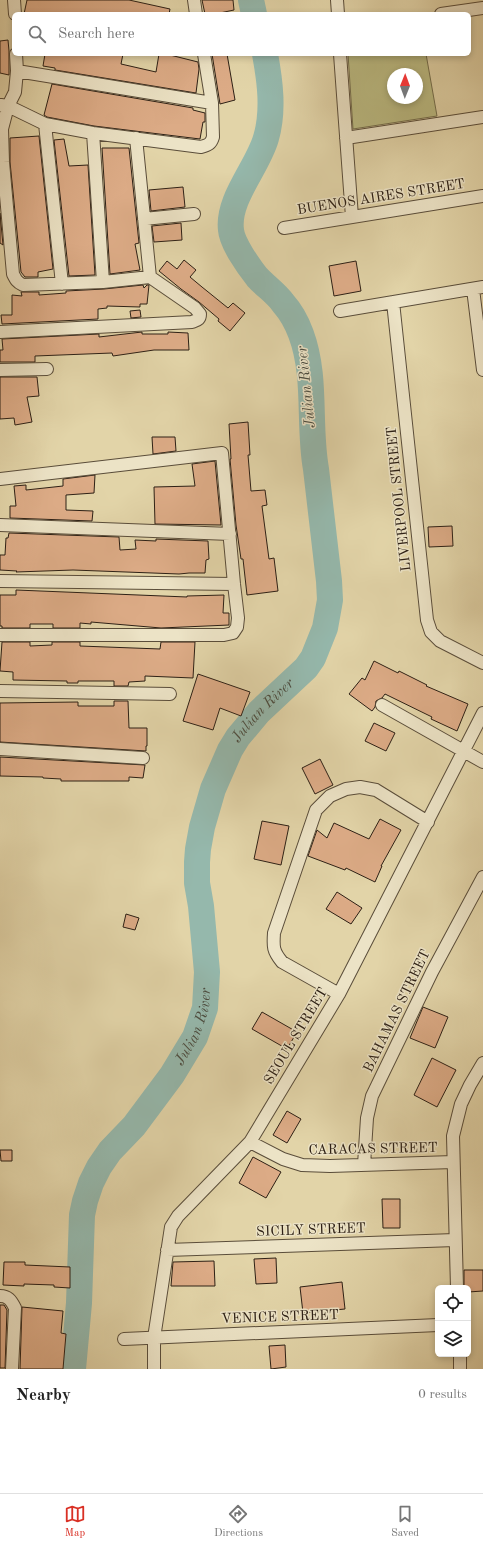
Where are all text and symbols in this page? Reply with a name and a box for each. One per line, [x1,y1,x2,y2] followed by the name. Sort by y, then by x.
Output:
[12,12,471,56] search box
[26,23,48,45] icon: search
[58,27,135,42] text: Search here
[387,68,423,104] north arrow
[296,177,466,217] street label: BUENOS AIRES STREET
[295,345,319,429] water label: Julian River
[384,426,414,572] street label: LIVERPOOL STREET
[229,675,297,745] water label: Julian River
[361,947,433,1075] street label: BAHAMAS STREET
[262,985,330,1087] street label: SEOUL STREET
[172,987,214,1068] water label: Julian River
[308,1141,438,1157] street label: CARACAS STREET
[256,1221,366,1239] street label: SICILY STREET
[435,1285,471,1357] map controls
[435,1285,471,1321] button: locate
[221,1308,339,1326] street label: VENICE STREET
[435,1321,471,1357] button: layers
[16,1387,71,1404] text: Nearby
[418,1388,467,1401] text: 0 results
[64,1503,86,1541] tab: Map
[214,1503,263,1541] tab: Directions
[391,1503,419,1541] tab: Saved

